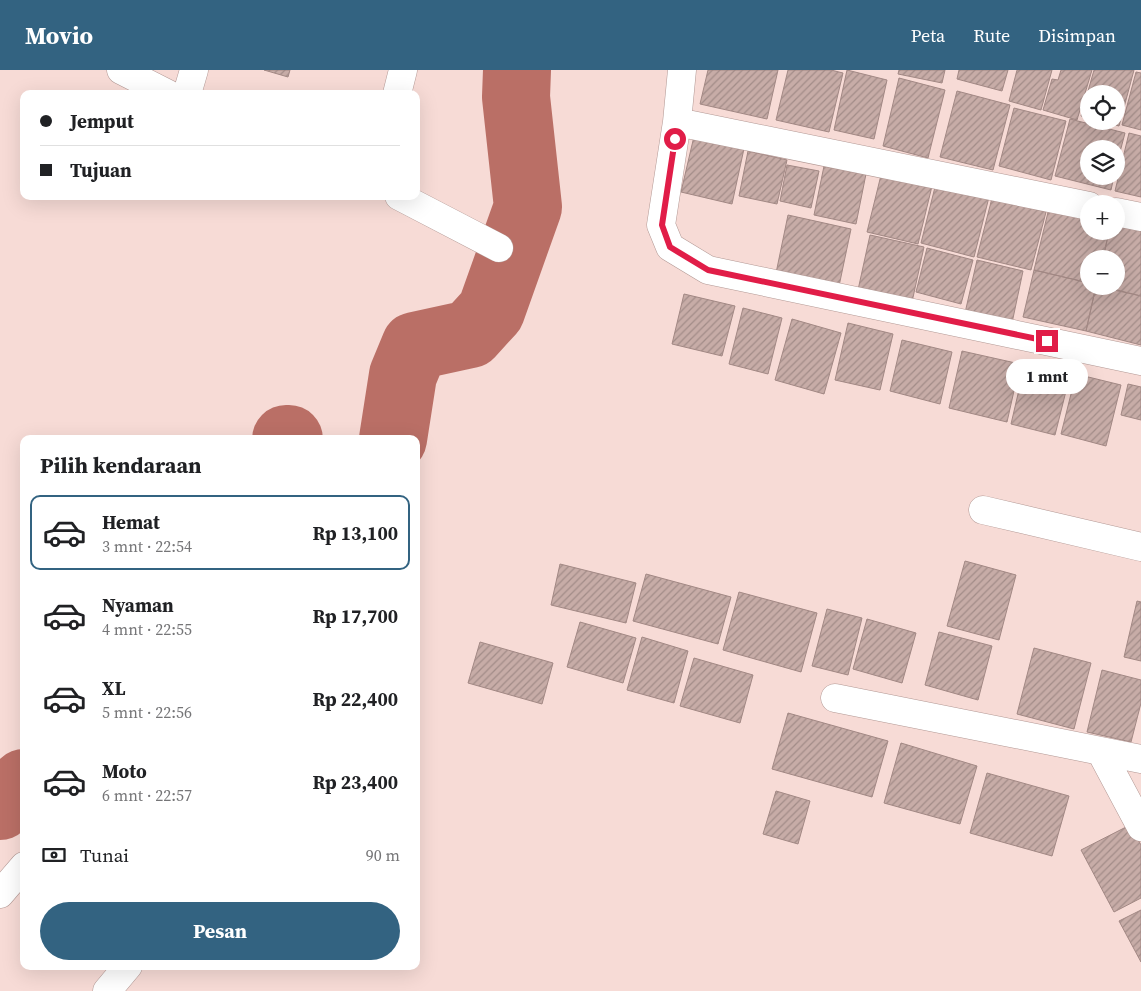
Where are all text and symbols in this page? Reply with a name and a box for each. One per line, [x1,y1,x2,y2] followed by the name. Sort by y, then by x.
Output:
[25,19,93,52] text: Movio
[911,23,945,48] text: Peta
[973,23,1010,48] text: Rute
[1038,23,1116,48] text: Disimpan
[1080,85,1125,295] map controls
[1080,85,1125,130] button: locate
[70,108,134,134] text: Jemput
[664,128,686,150] route start
[1080,140,1125,185] button: layers
[70,157,132,183] text: Tujuan
[1080,195,1125,240] button: +
[1080,250,1125,295] button: −
[1036,330,1058,352] route end
[1006,358,1088,394] callout: 1 mnt
[1026,365,1068,387] text: 1 mnt
[40,450,202,480] text: Pilih kendaraan
[102,509,160,535] text: Hemat
[42,510,87,555] icon: car
[312,520,398,546] text: Rp 13,100
[102,535,192,557] text: 3 mnt · 22:54
[102,592,174,618] text: Nyaman
[42,593,87,638] icon: car
[312,603,398,629] text: Rp 17,700
[102,618,192,640] text: 4 mnt · 22:55
[102,675,125,701] text: XL
[42,676,87,721] icon: car
[312,686,398,712] text: Rp 22,400
[102,701,192,723] text: 5 mnt · 22:56
[102,758,147,784] text: Moto
[42,759,87,804] icon: car
[312,769,398,795] text: Rp 23,400
[102,784,192,806] text: 6 mnt · 22:57
[40,841,68,869] icon: cash
[80,842,129,868] text: Tunai
[366,844,400,866] text: 90 m
[40,902,400,960] button: Pesan

